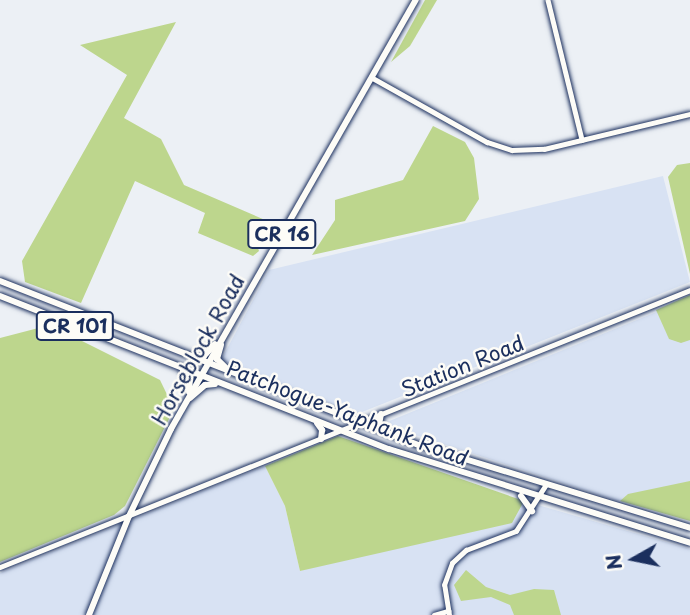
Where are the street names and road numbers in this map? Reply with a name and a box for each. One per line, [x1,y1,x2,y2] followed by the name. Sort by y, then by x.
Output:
[245,218,319,250] road number: CR 16
[145,269,249,429] street label: Horseblock Road
[35,310,115,342] road number: CR 101
[397,329,527,401] street label: Station Road
[223,354,473,470] street label: Patchogue-Yaphank Road

